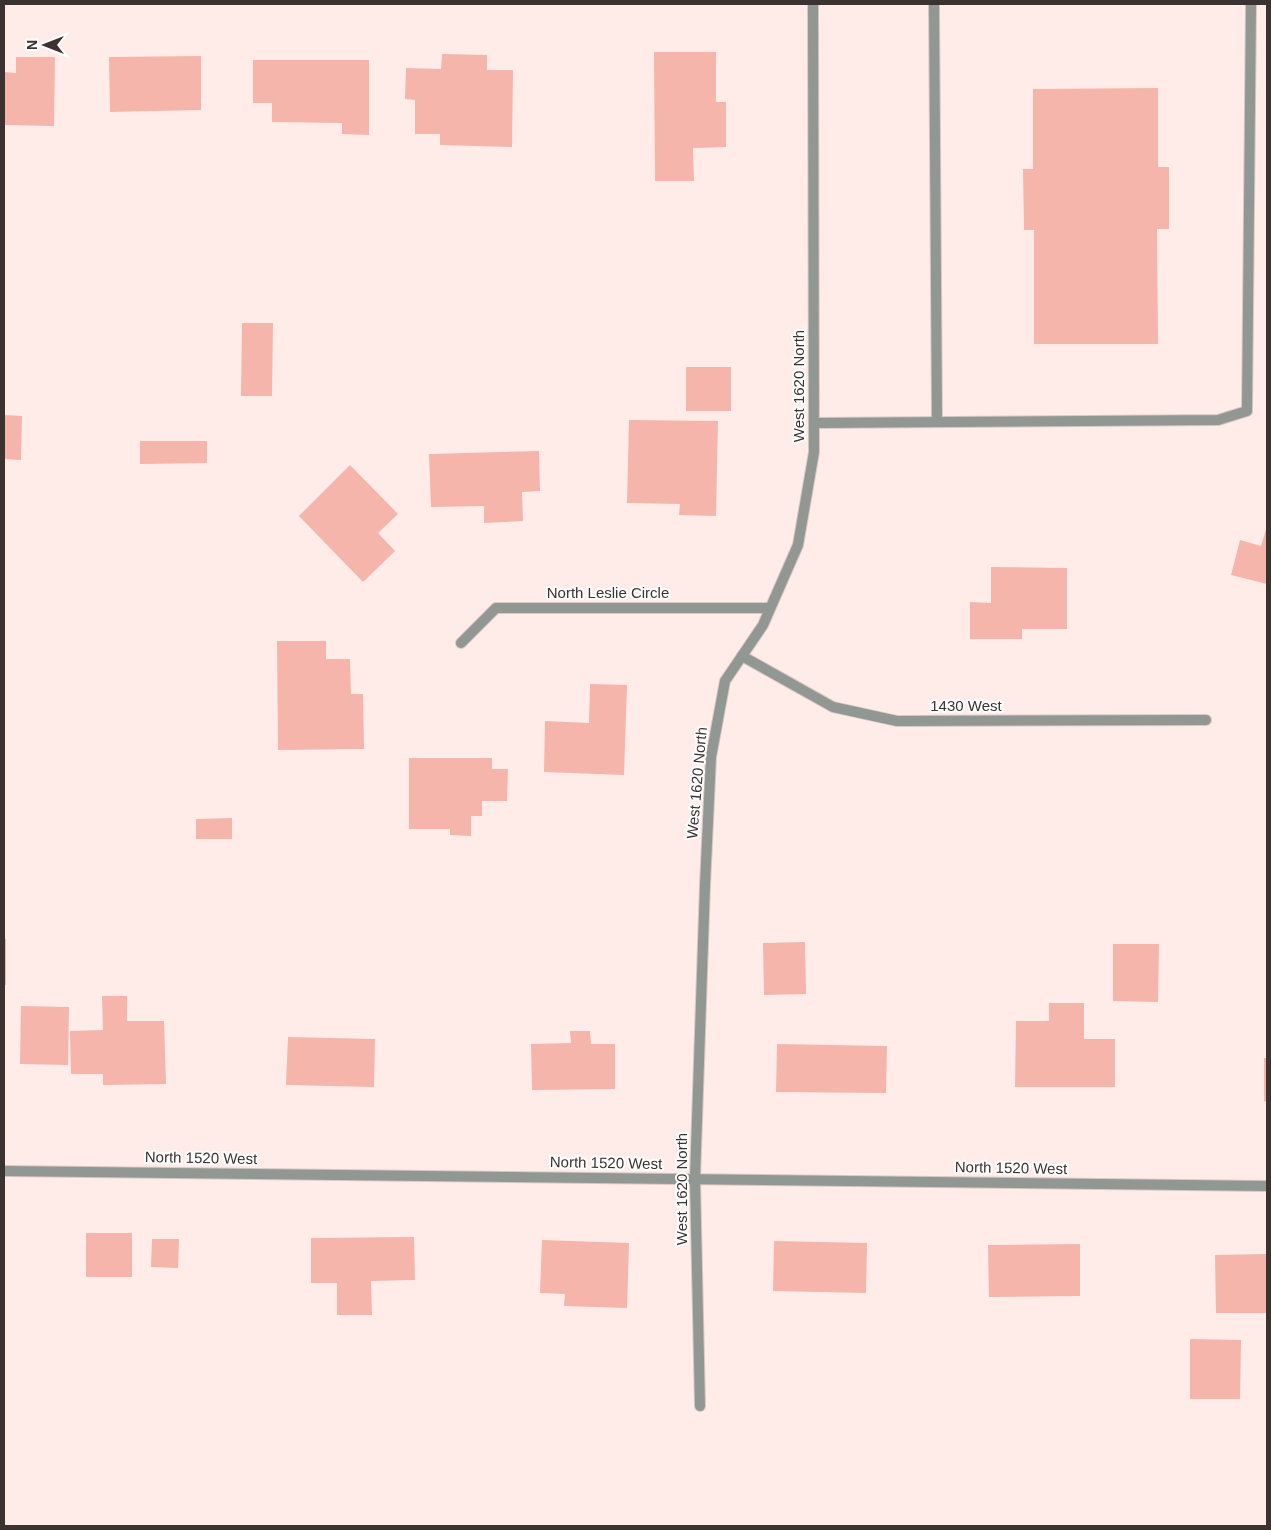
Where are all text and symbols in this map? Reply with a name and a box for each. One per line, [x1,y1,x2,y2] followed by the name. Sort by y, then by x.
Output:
[20,20,70,70] north arrow
[24,40,40,50] text: N
[790,330,807,442] street label: West 1620 North
[547,584,669,601] street label: North Leslie Circle
[930,697,1003,714] street label: 1430 West
[683,726,710,840] street label: West 1620 North
[673,1133,690,1245] street label: West 1620 North
[145,1148,258,1167] street label: North 1520 West
[550,1153,663,1172] street label: North 1520 West
[955,1158,1068,1177] street label: North 1520 West

